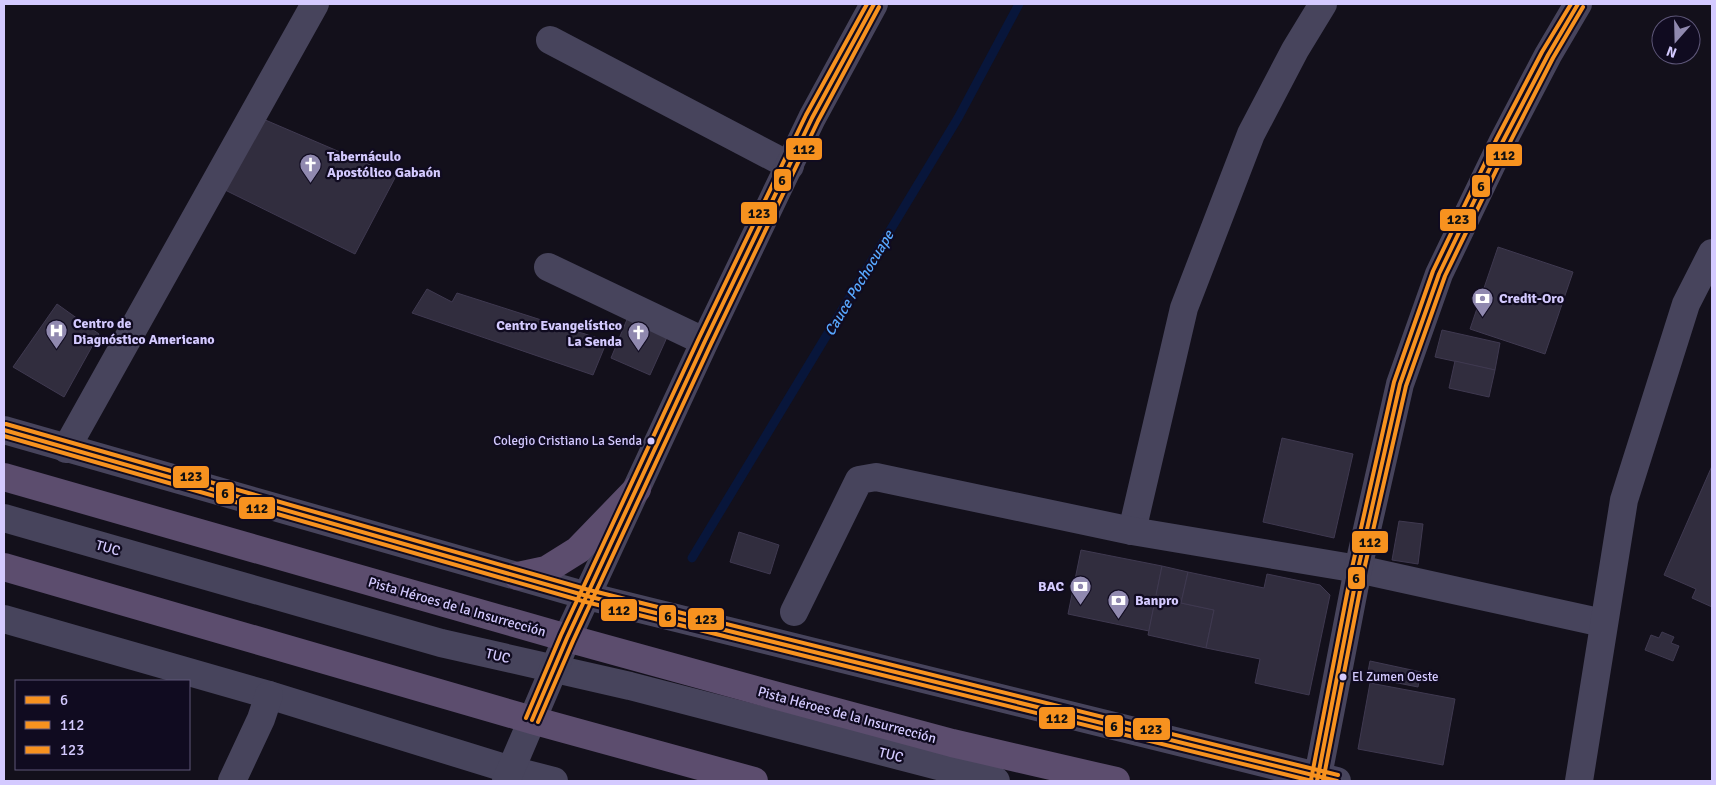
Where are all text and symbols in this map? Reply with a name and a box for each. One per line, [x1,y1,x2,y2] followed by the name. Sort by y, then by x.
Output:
[1651,15,1701,65] north arrow
[1664,42,1679,61] text: N
[785,137,823,161] line badge: 112
[793,141,815,158] text: 112
[1485,143,1523,167] line badge: 112
[1493,147,1515,164] text: 112
[327,148,441,181] place label: Tabernáculo Apostólico Gabaón
[299,152,323,183] church icon: Tabernáculo Apostólico Gabaón
[773,168,792,192] line badge: 6
[778,172,786,189] text: 6
[1471,174,1491,198] line badge: 6
[1477,178,1485,195] text: 6
[740,201,778,225] line badge: 123
[748,205,770,222] text: 123
[1439,208,1477,232] line badge: 123
[1447,211,1469,228] text: 123
[820,226,898,339] water label: Cauce Pochocuape
[1471,286,1495,317] bank icon: Credit-Oro
[1499,290,1564,307] place label: Credit-Oro
[73,315,215,348] place label: Centro de Diagnóstico Americano
[496,317,622,350] place label: Centro Evangelístico La Senda
[45,319,69,350] hospital icon: Centro de Diagnóstico Americano
[626,321,650,352] church icon: Centro Evangelístico La Senda
[493,433,642,449] place label: Colegio Cristiano La Senda
[646,436,656,446] marker: Colegio Cristiano La Senda
[172,465,210,489] line badge: 123
[180,468,202,485] text: 123
[215,481,235,505] line badge: 6
[221,485,229,502] text: 6
[238,496,276,520] line badge: 112
[246,500,268,517] text: 112
[1351,530,1389,554] line badge: 112
[1359,534,1381,551] text: 112
[94,536,122,560] street label: TUC
[1347,566,1366,590] line badge: 6
[1352,570,1360,587] text: 6
[366,573,548,641] street label: Pista Héroes de la Insurrección
[1068,574,1092,605] bank icon: BAC
[1038,578,1064,595] place label: BAC
[1107,588,1131,619] bank icon: Banpro
[1135,592,1179,609] place label: Banpro
[600,598,638,622] line badge: 112
[608,602,630,619] text: 112
[658,604,677,628] line badge: 6
[687,607,725,631] line badge: 123
[664,608,672,625] text: 6
[695,611,717,628] text: 123
[484,645,512,667] street label: TUC
[1352,669,1439,685] place label: El Zumen Oeste
[1338,672,1348,682] marker: El Zumen Oeste
[15,680,190,770] legend
[756,683,938,747] street label: Pista Héroes de la Insurrección
[60,691,68,709] text: 6
[1038,706,1076,730] line badge: 112
[1046,710,1068,727] text: 112
[1104,714,1124,738] line badge: 6
[60,716,84,734] text: 112
[1132,717,1171,741] line badge: 123
[1110,718,1118,735] text: 6
[1140,721,1162,738] text: 123
[60,741,84,759] text: 123
[877,744,905,766] street label: TUC

